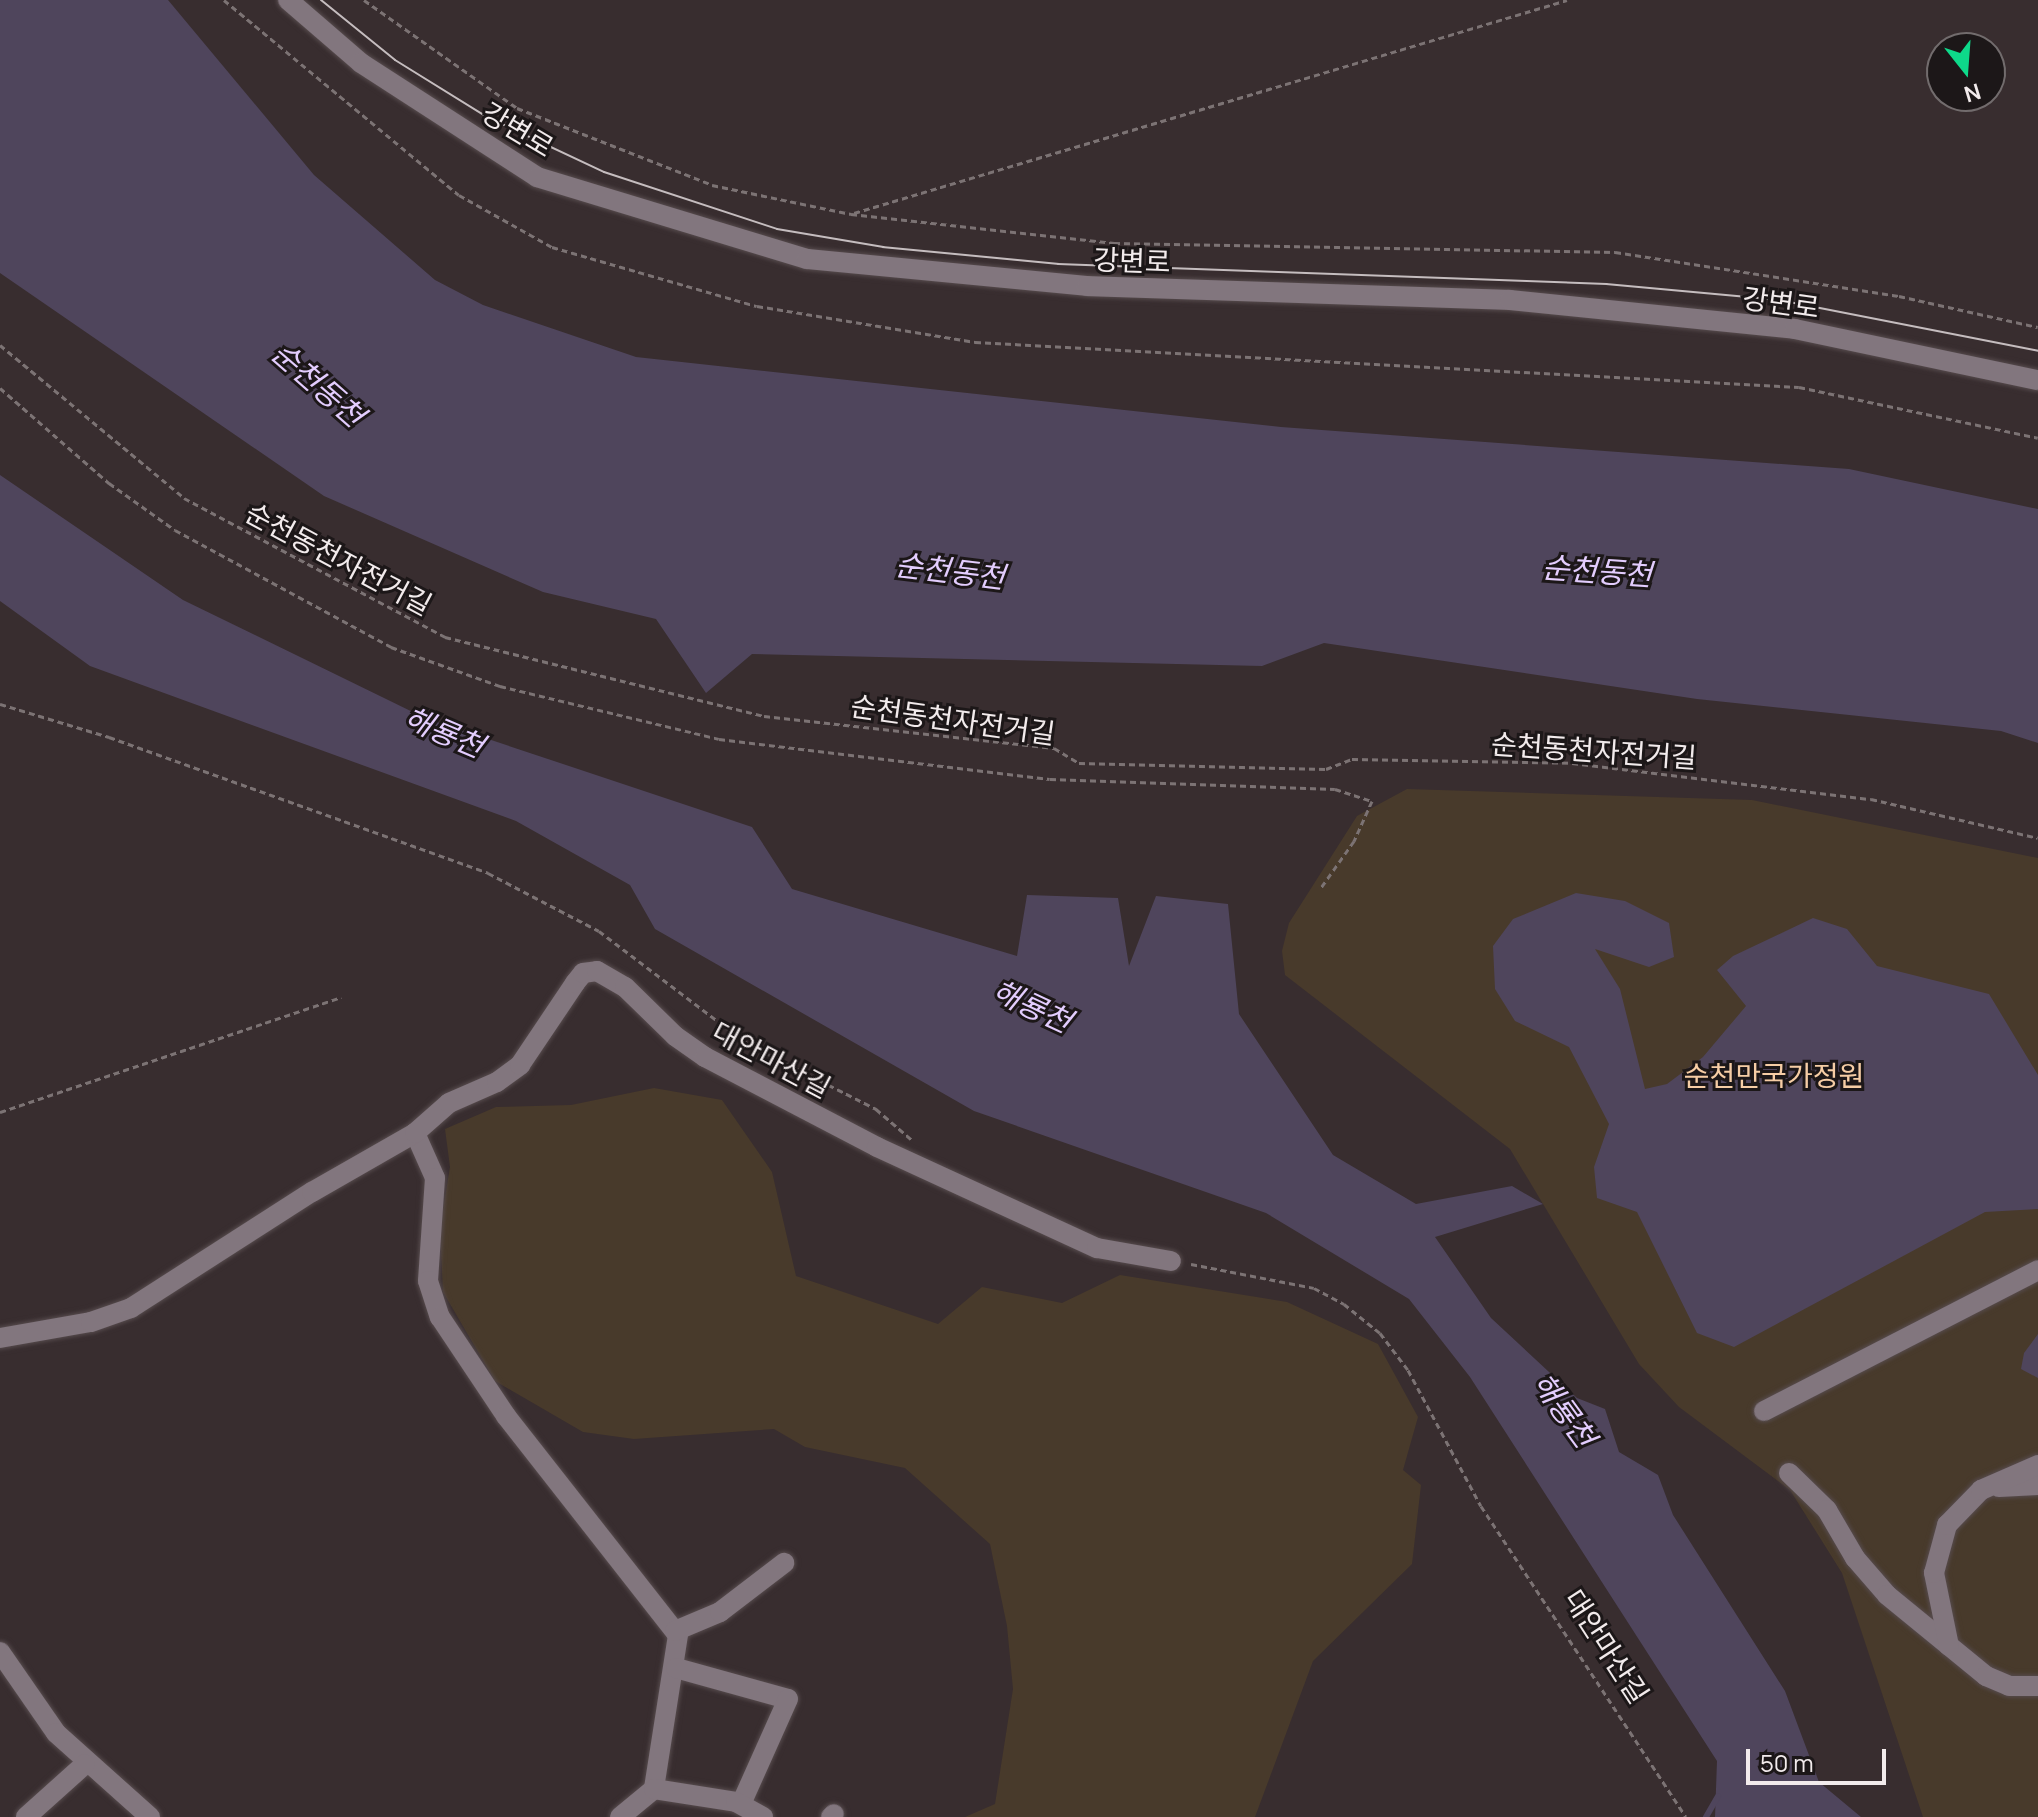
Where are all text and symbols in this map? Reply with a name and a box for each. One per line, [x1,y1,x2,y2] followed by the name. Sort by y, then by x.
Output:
[1926,32,2006,112] north arrow
[1961,76,1984,110] text: N
[476,95,560,163] street label: 강변로
[1093,242,1171,278] street label: 강변로
[1740,280,1822,324] street label: 강변로
[265,334,371,434] water label: 순천동천
[240,495,438,621] street label: 순천동천자전거길
[893,546,1007,596] water label: 순천동천
[1541,549,1653,593] water label: 순천동천
[849,688,1057,750] street label: 순천동천자전거길
[399,699,489,765] water label: 해룡천
[1490,726,1698,774] street label: 순천동천자전거길
[987,972,1077,1040] water label: 해룡천
[707,1014,837,1104] street label: 대안마산길
[1684,1058,1864,1092] park label: 순천만국가정원
[1525,1366,1603,1454] water label: 해룡천
[1558,1583,1656,1709] street label: 대안마산길
[1750,1733,1890,1783] scale bar
[1760,1746,1814,1779] text: 50 m

